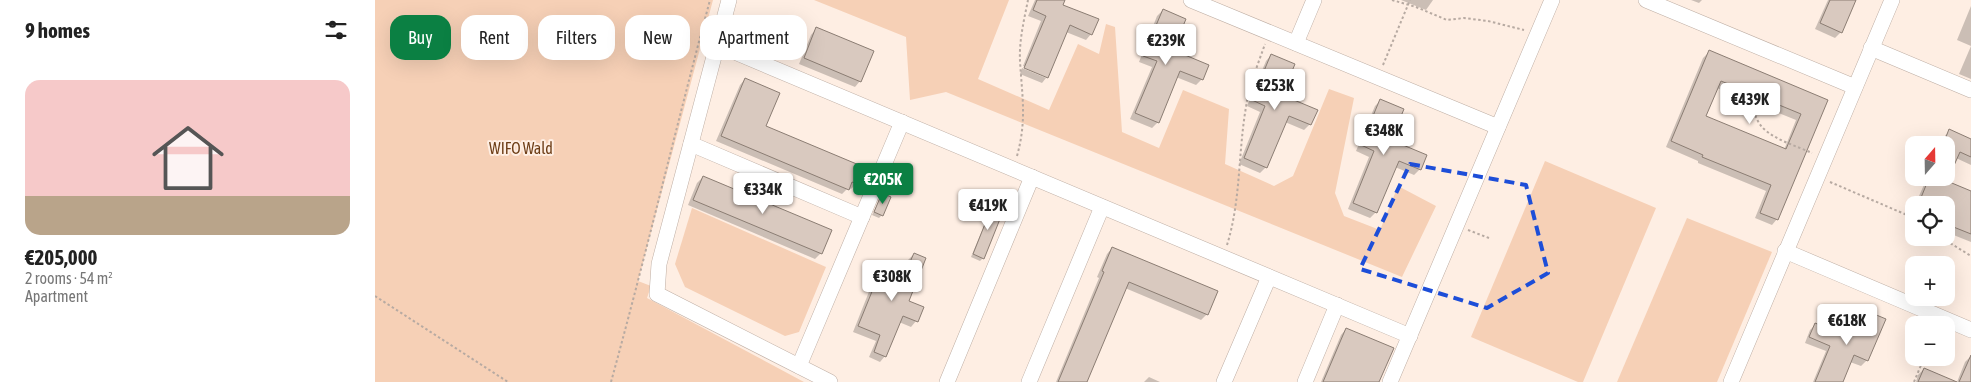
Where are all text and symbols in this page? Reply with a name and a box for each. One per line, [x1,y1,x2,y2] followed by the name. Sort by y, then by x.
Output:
[390,15,451,60] chip: Buy
[461,15,528,60] chip: Rent
[538,15,615,60] chip: Filters
[625,15,690,60] chip: New
[700,15,807,60] chip: Apartment
[322,16,350,44] icon: filters
[25,18,90,42] text: 9 homes
[1131,23,1201,66] pin: €239K
[1147,31,1185,49] text: €239K
[1240,68,1310,111] pin: €253K
[1256,76,1294,94] text: €253K
[1715,82,1785,125] pin: €439K
[1731,90,1769,108] text: €439K
[143,113,233,203] icon: home
[1349,114,1419,156] pin: €348K
[1365,121,1403,139] text: €348K
[1905,136,1955,186] north arrow
[1905,136,1955,366] map controls
[489,139,553,157] park label: WIFO Wald
[848,162,918,205] pin: €205K
[864,170,902,188] text: €205K
[728,172,798,215] pin: €334K
[744,180,782,198] text: €334K
[953,188,1023,231] pin: €419K
[969,196,1007,214] text: €419K
[1905,196,1955,246] button: locate
[25,245,97,269] text: €205,000
[1905,256,1955,306] button: +
[857,260,927,302] pin: €308K
[873,267,911,285] text: €308K
[25,269,113,287] text: 2 rooms · 54 m²
[25,287,88,305] text: Apartment
[1812,304,1882,346] pin: €618K
[1828,311,1866,329] text: €618K
[1905,316,1955,366] button: −

